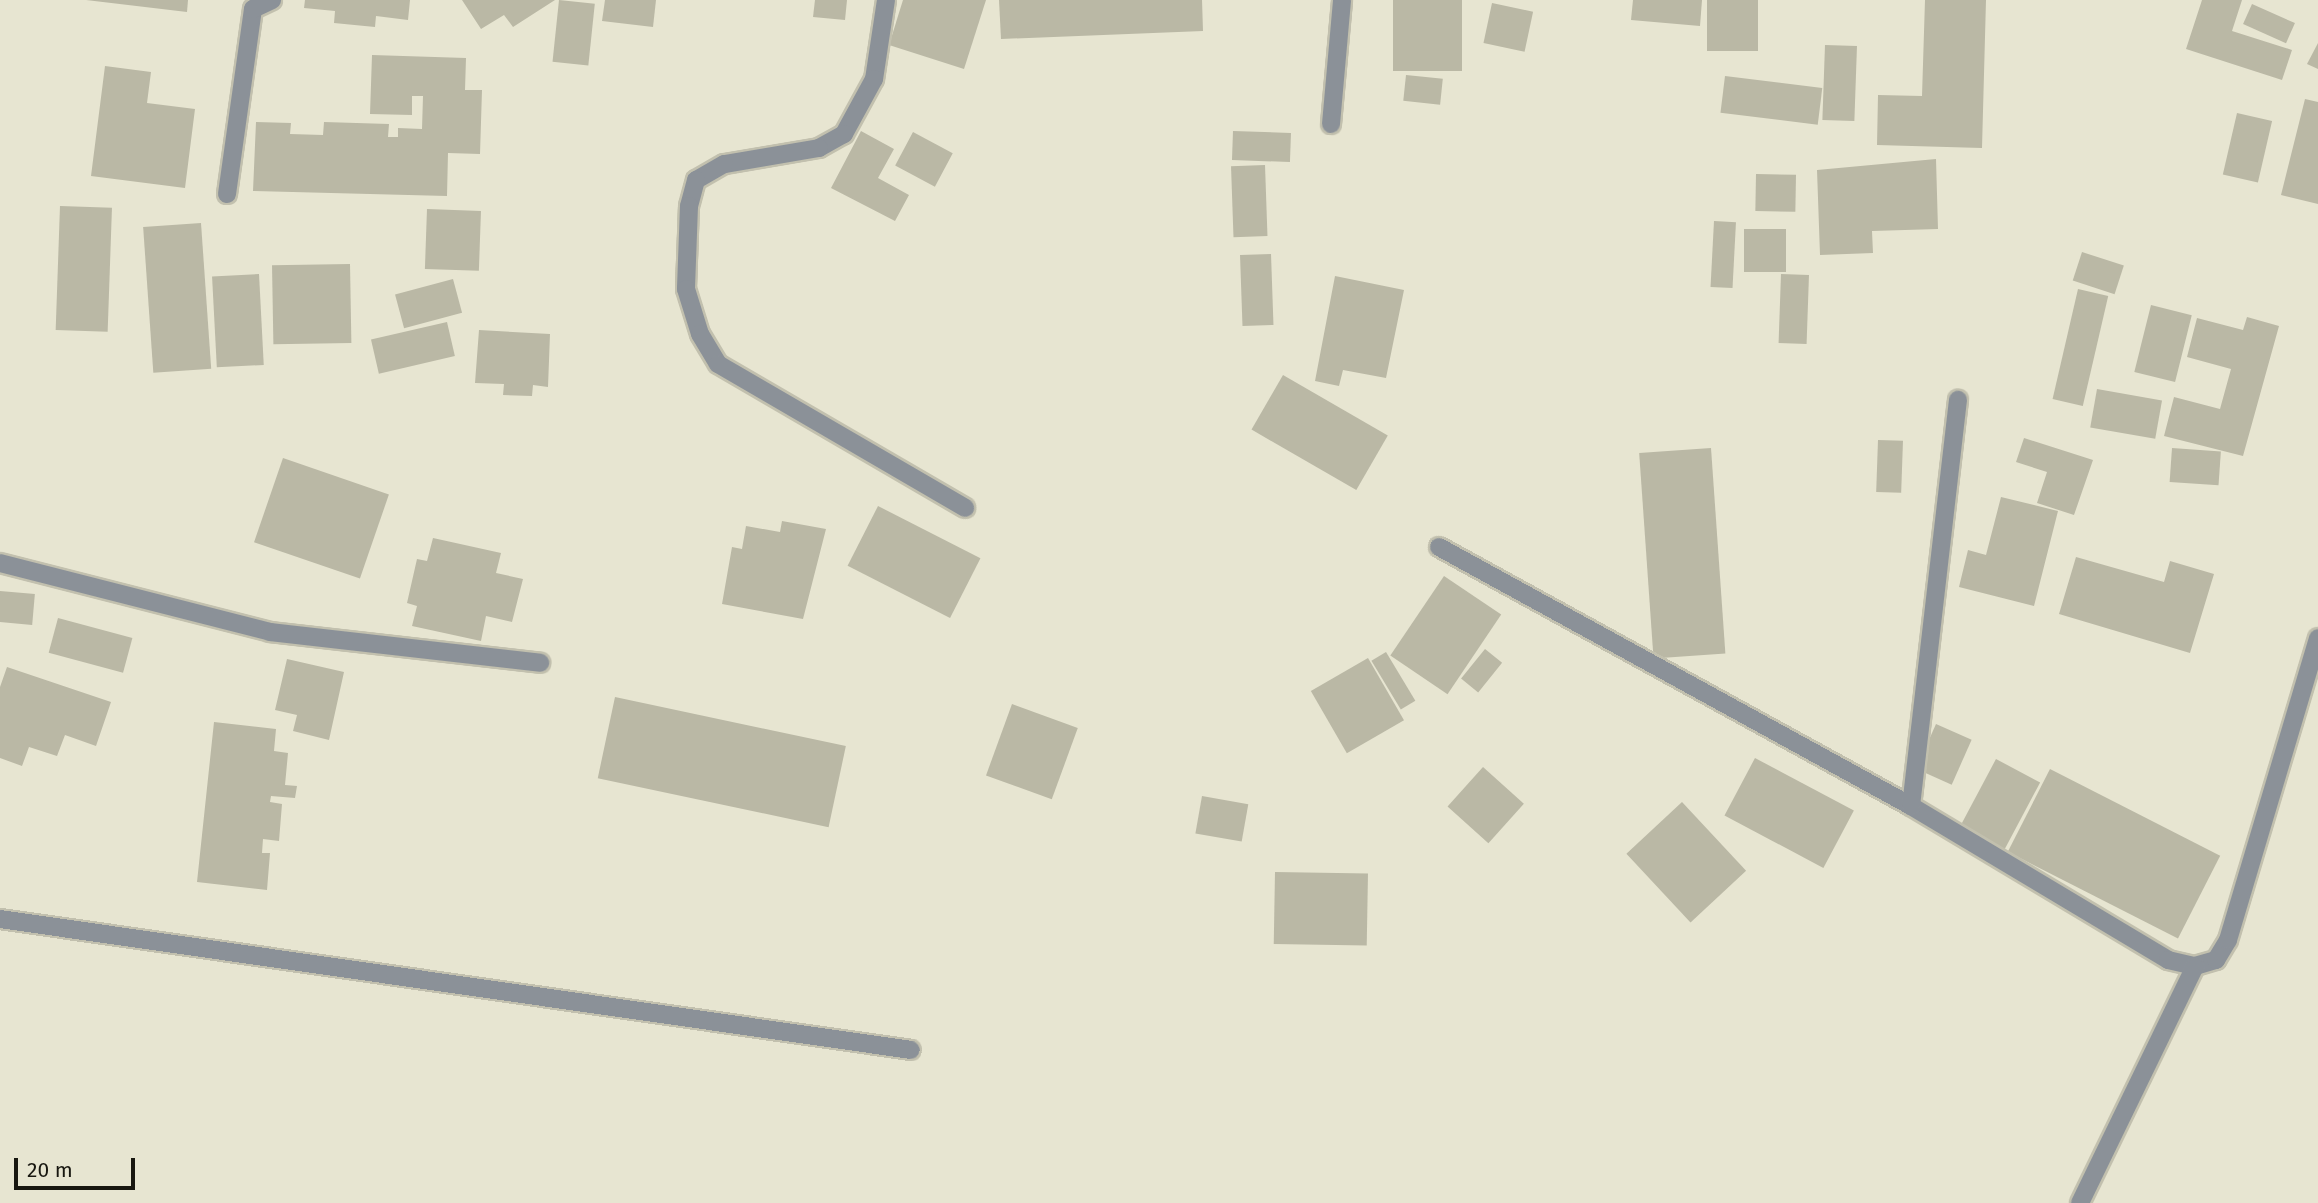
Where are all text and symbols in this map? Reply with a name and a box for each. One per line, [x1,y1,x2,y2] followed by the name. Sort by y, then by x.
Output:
[18,1144,138,1188] scale bar
[27,1157,73,1183] text: 20 m

